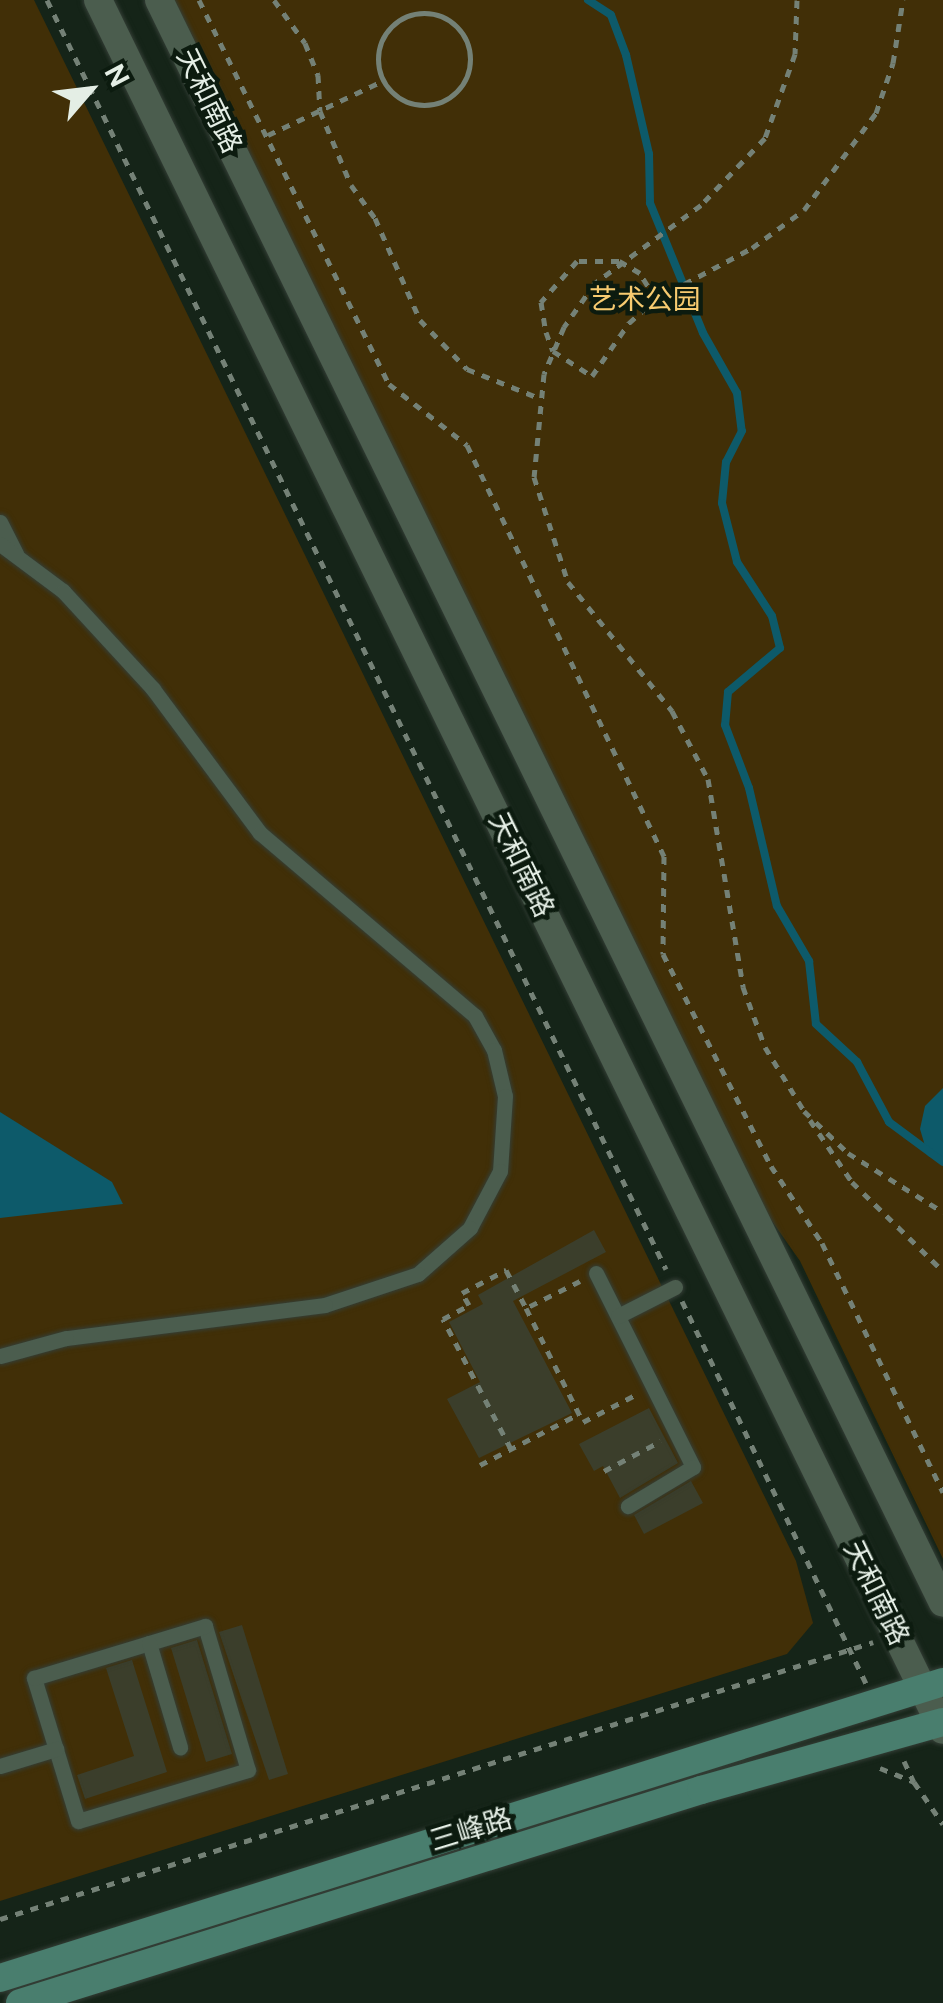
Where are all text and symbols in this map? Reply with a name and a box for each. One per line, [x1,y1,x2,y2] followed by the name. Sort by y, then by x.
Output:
[40,40,140,140] north arrow
[169,43,249,159] street label: 天和南路
[96,58,138,93] text: N
[589,283,701,317] park label: 艺术公园
[481,807,561,923] street label: 天和南路
[836,1535,916,1651] street label: 天和南路
[426,1802,516,1858] street label: 三峰路

